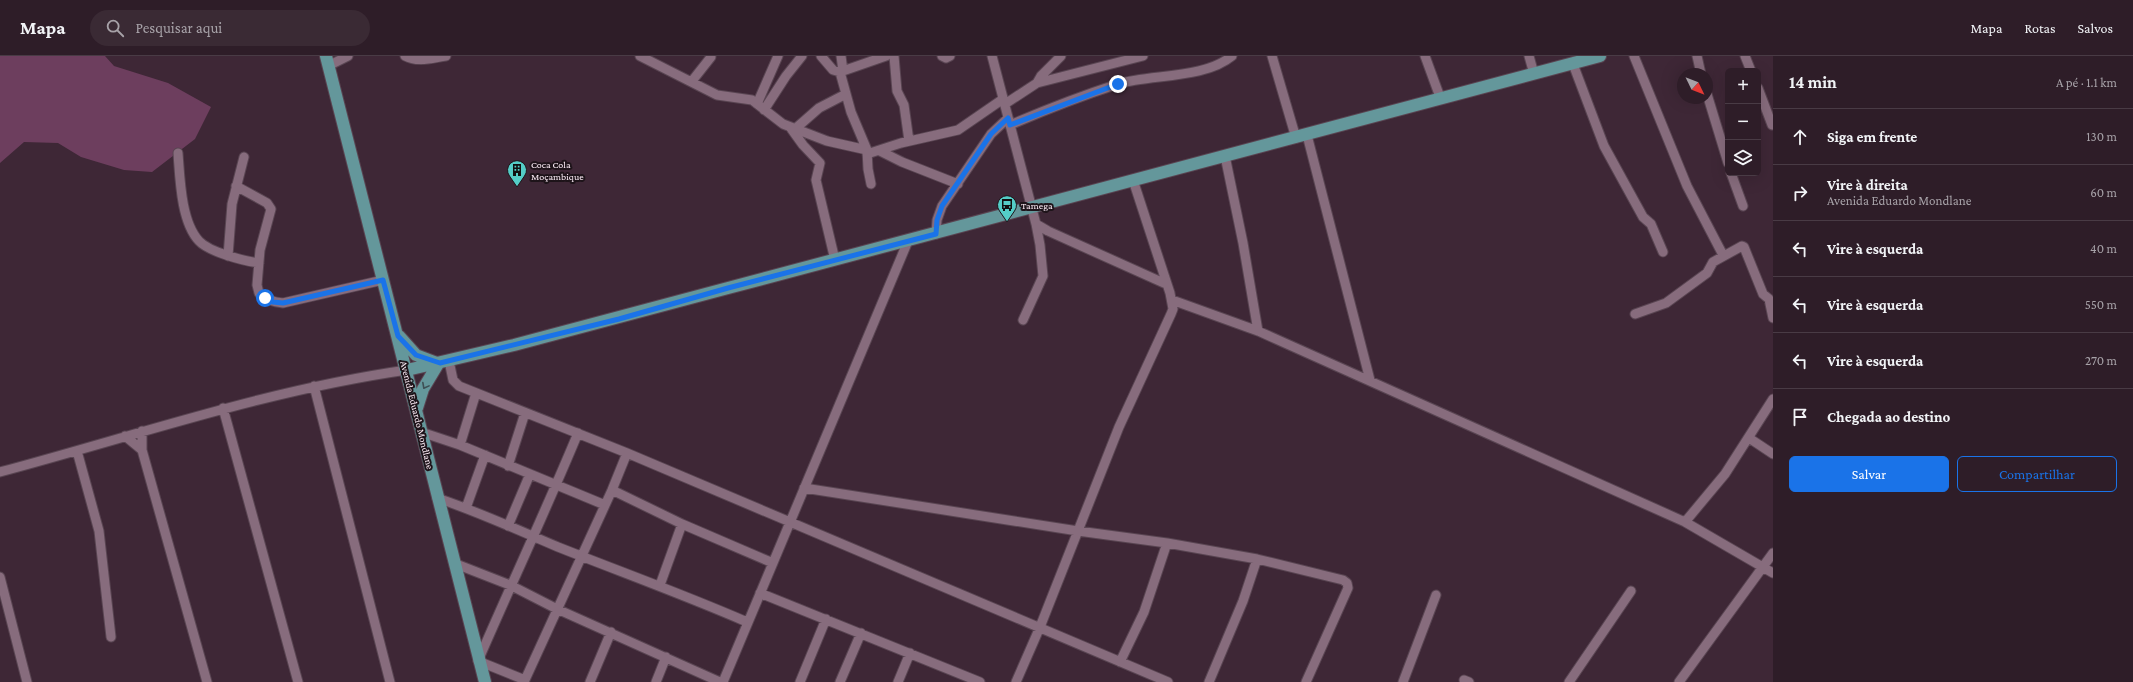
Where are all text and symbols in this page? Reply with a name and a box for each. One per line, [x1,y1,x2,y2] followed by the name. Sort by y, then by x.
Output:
[90,10,370,46] search box
[20,17,66,38] text: Mapa
[104,17,126,39] icon: search
[136,20,222,36] text: Pesquisar aqui
[1971,20,2002,36] text: Mapa
[2024,20,2056,36] text: Rotas
[2078,20,2113,36] text: Salvos
[1677,68,1713,104] north arrow
[1725,68,1761,176] map controls
[1725,68,1761,104] button: +
[1789,73,1837,92] text: 14 min
[1109,75,1127,93] route end
[2056,75,2117,90] text: A pé · 1.1 km
[1725,104,1761,140] button: −
[1789,126,1811,148] icon: ahead
[1827,129,1917,145] text: Siga em frente
[2086,129,2117,144] text: 130 m
[1725,140,1761,176] button: layers
[506,159,528,187] building icon: Coca Cola Moçambique
[531,159,584,182] place label: Coca Cola Moçambique
[1827,177,1908,193] text: Vire à direita
[1789,182,1811,204] icon: right
[2090,185,2117,200] text: 60 m
[1827,193,1971,208] text: Avenida Eduardo Mondlane
[996,194,1018,222] bus stop icon: Tamega
[1021,200,1053,211] place label: Tamega
[1789,238,1811,260] icon: left
[1827,241,1923,257] text: Vire à esquerda
[2090,241,2117,256] text: 40 m
[256,289,274,307] route start
[1789,294,1811,316] icon: left
[1827,297,1923,313] text: Vire à esquerda
[2085,297,2117,312] text: 550 m
[1789,350,1811,372] icon: left
[1827,353,1923,369] text: Vire à esquerda
[2085,353,2117,368] text: 270 m
[398,360,436,471] street label: Avenida Eduardo Mondlane
[422,381,429,389] one-way arrow
[1789,406,1811,428] icon: arrive
[1827,409,1950,425] text: Chegada ao destino
[1789,456,1949,492] button: Salvar
[1957,456,2117,492] button: Compartilhar

